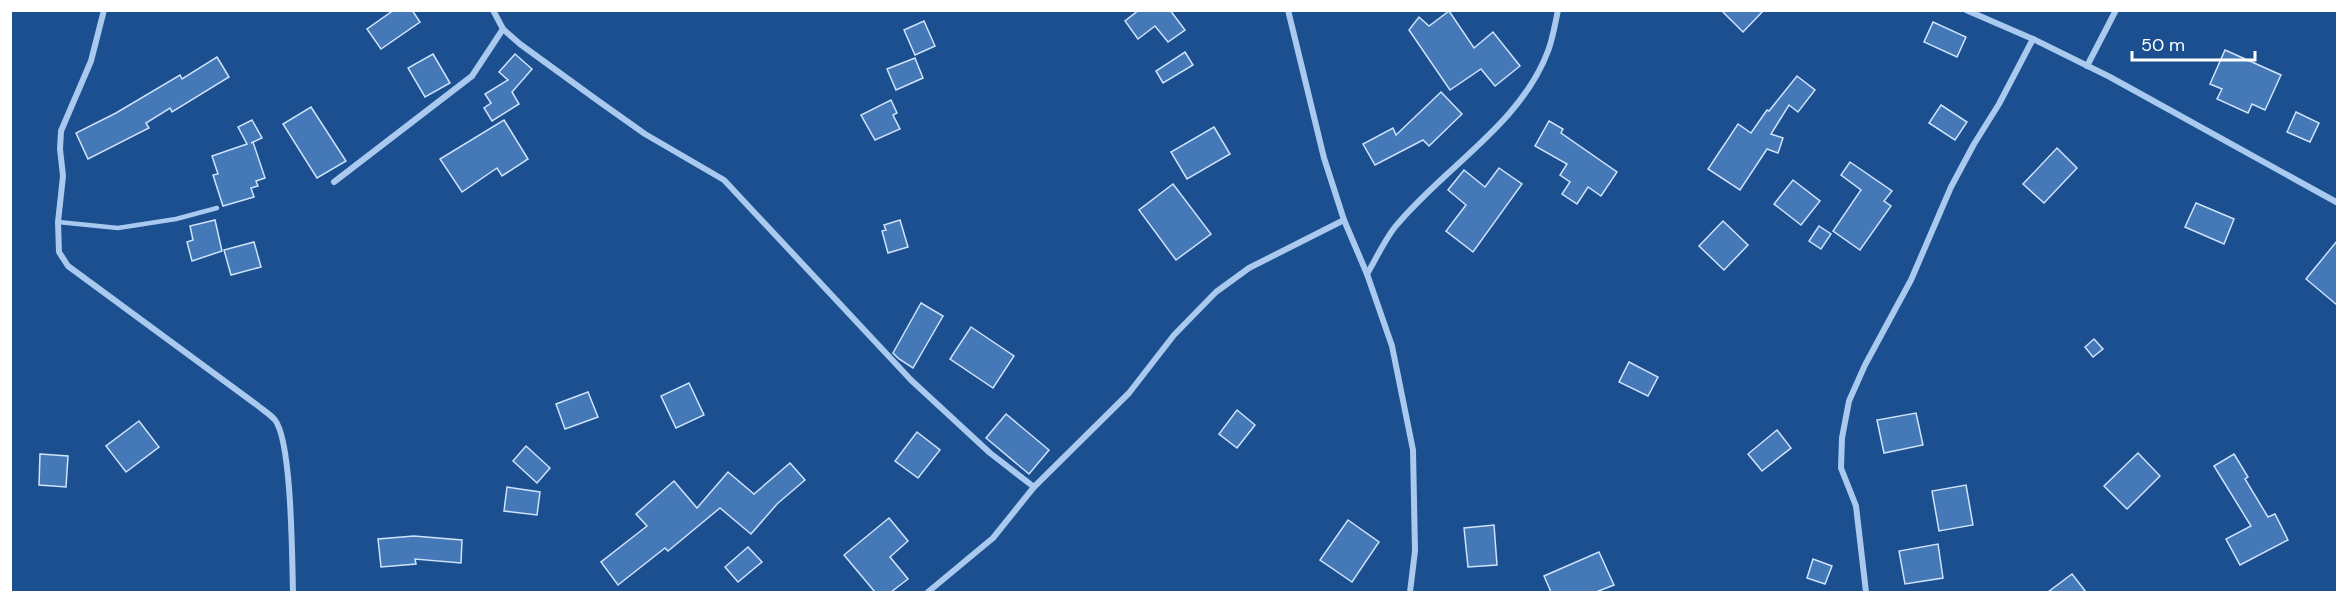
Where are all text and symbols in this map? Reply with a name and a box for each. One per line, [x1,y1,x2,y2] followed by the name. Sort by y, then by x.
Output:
[2132,24,2255,62] scale bar
[2141,33,2185,57] text: 50 m

